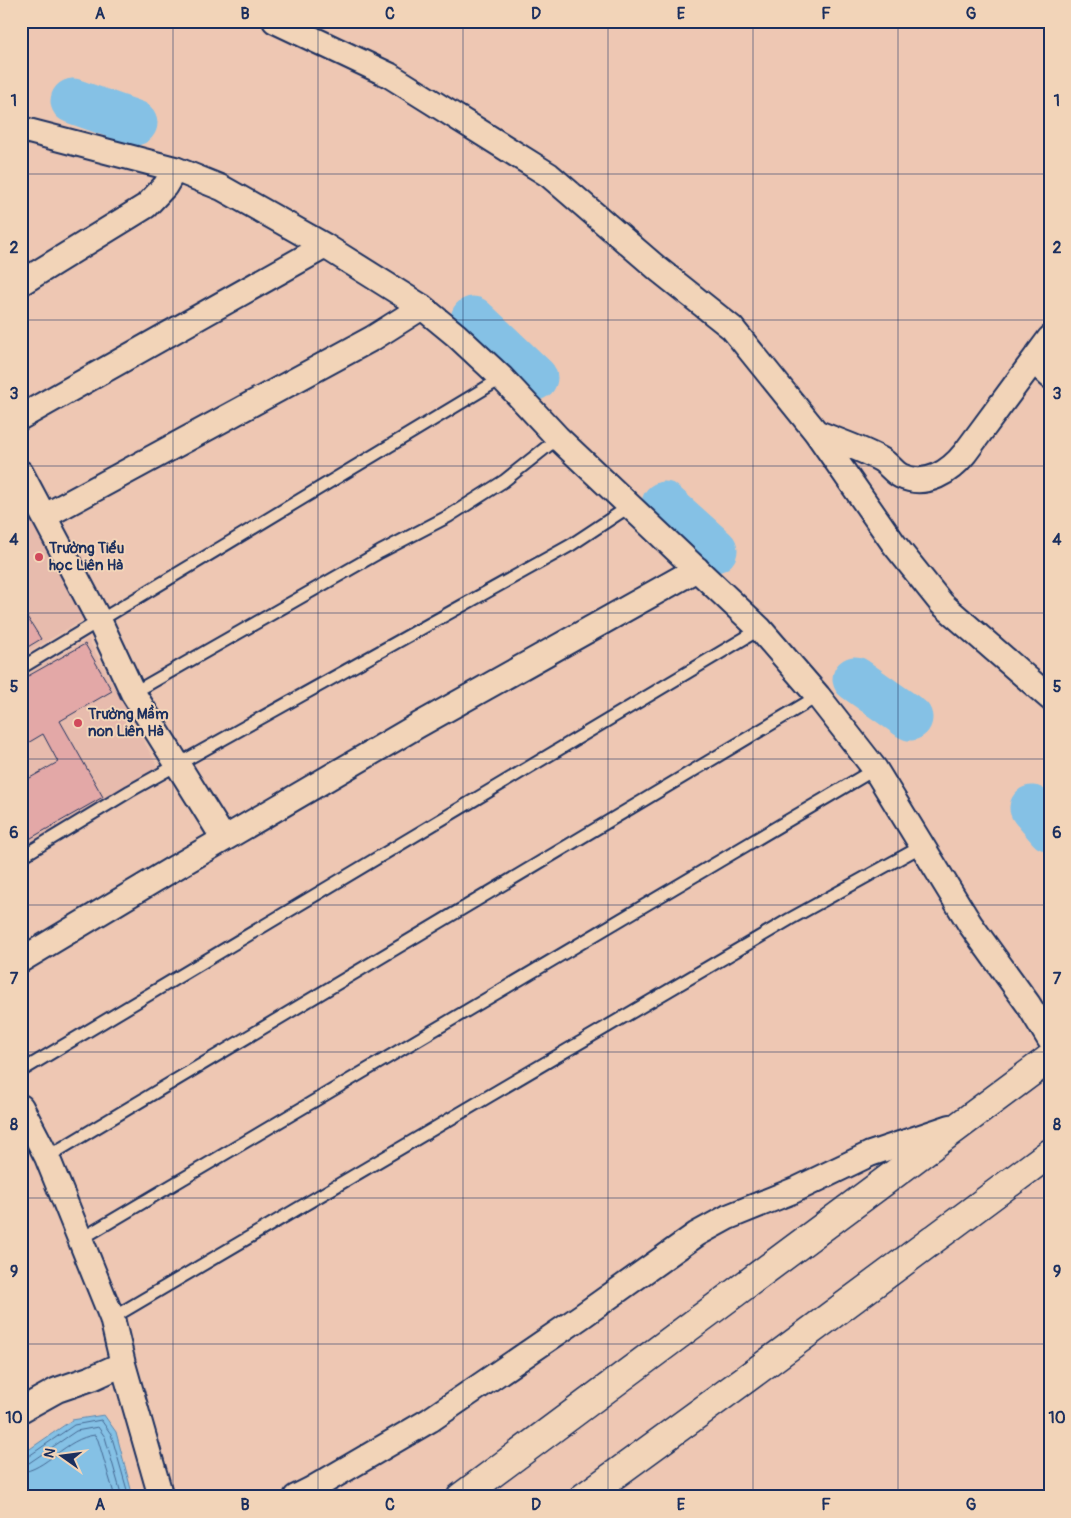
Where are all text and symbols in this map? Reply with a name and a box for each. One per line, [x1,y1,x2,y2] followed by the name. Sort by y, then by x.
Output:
[95,4,106,24] text: A
[240,4,250,24] text: B
[385,4,395,24] text: C
[531,4,541,24] text: D
[677,4,686,24] text: E
[821,4,831,24] text: F
[966,4,977,24] text: G
[11,91,17,111] text: 1
[1054,91,1060,111] text: 1
[10,238,19,258] text: 2
[1053,238,1062,258] text: 2
[10,384,19,404] text: 3
[1053,384,1062,404] text: 3
[9,530,19,550] text: 4
[1052,530,1062,550] text: 4
[48,539,125,575] place label: Trường Tiểu học Liên Hà
[33,551,45,563] marker: Trường Tiểu học Liên Hà
[10,677,19,697] text: 5
[1053,677,1062,697] text: 5
[87,704,169,741] place label: Trường Mầm non Liên Hà
[72,717,84,729] marker: Trường Mầm non Liên Hà
[9,823,19,843] text: 6
[1052,823,1062,843] text: 6
[10,969,19,989] text: 7
[1053,969,1062,989] text: 7
[10,1115,18,1135] text: 8
[1053,1115,1061,1135] text: 8
[10,1262,18,1282] text: 9
[1053,1262,1061,1282] text: 9
[5,1408,23,1428] text: 10
[1048,1408,1066,1428] text: 10
[38,1430,88,1480] north arrow
[40,1446,59,1460] text: N
[95,1495,106,1515] text: A
[240,1495,250,1515] text: B
[385,1495,395,1515] text: C
[531,1495,541,1515] text: D
[677,1495,686,1515] text: E
[821,1495,831,1515] text: F
[966,1495,977,1515] text: G

